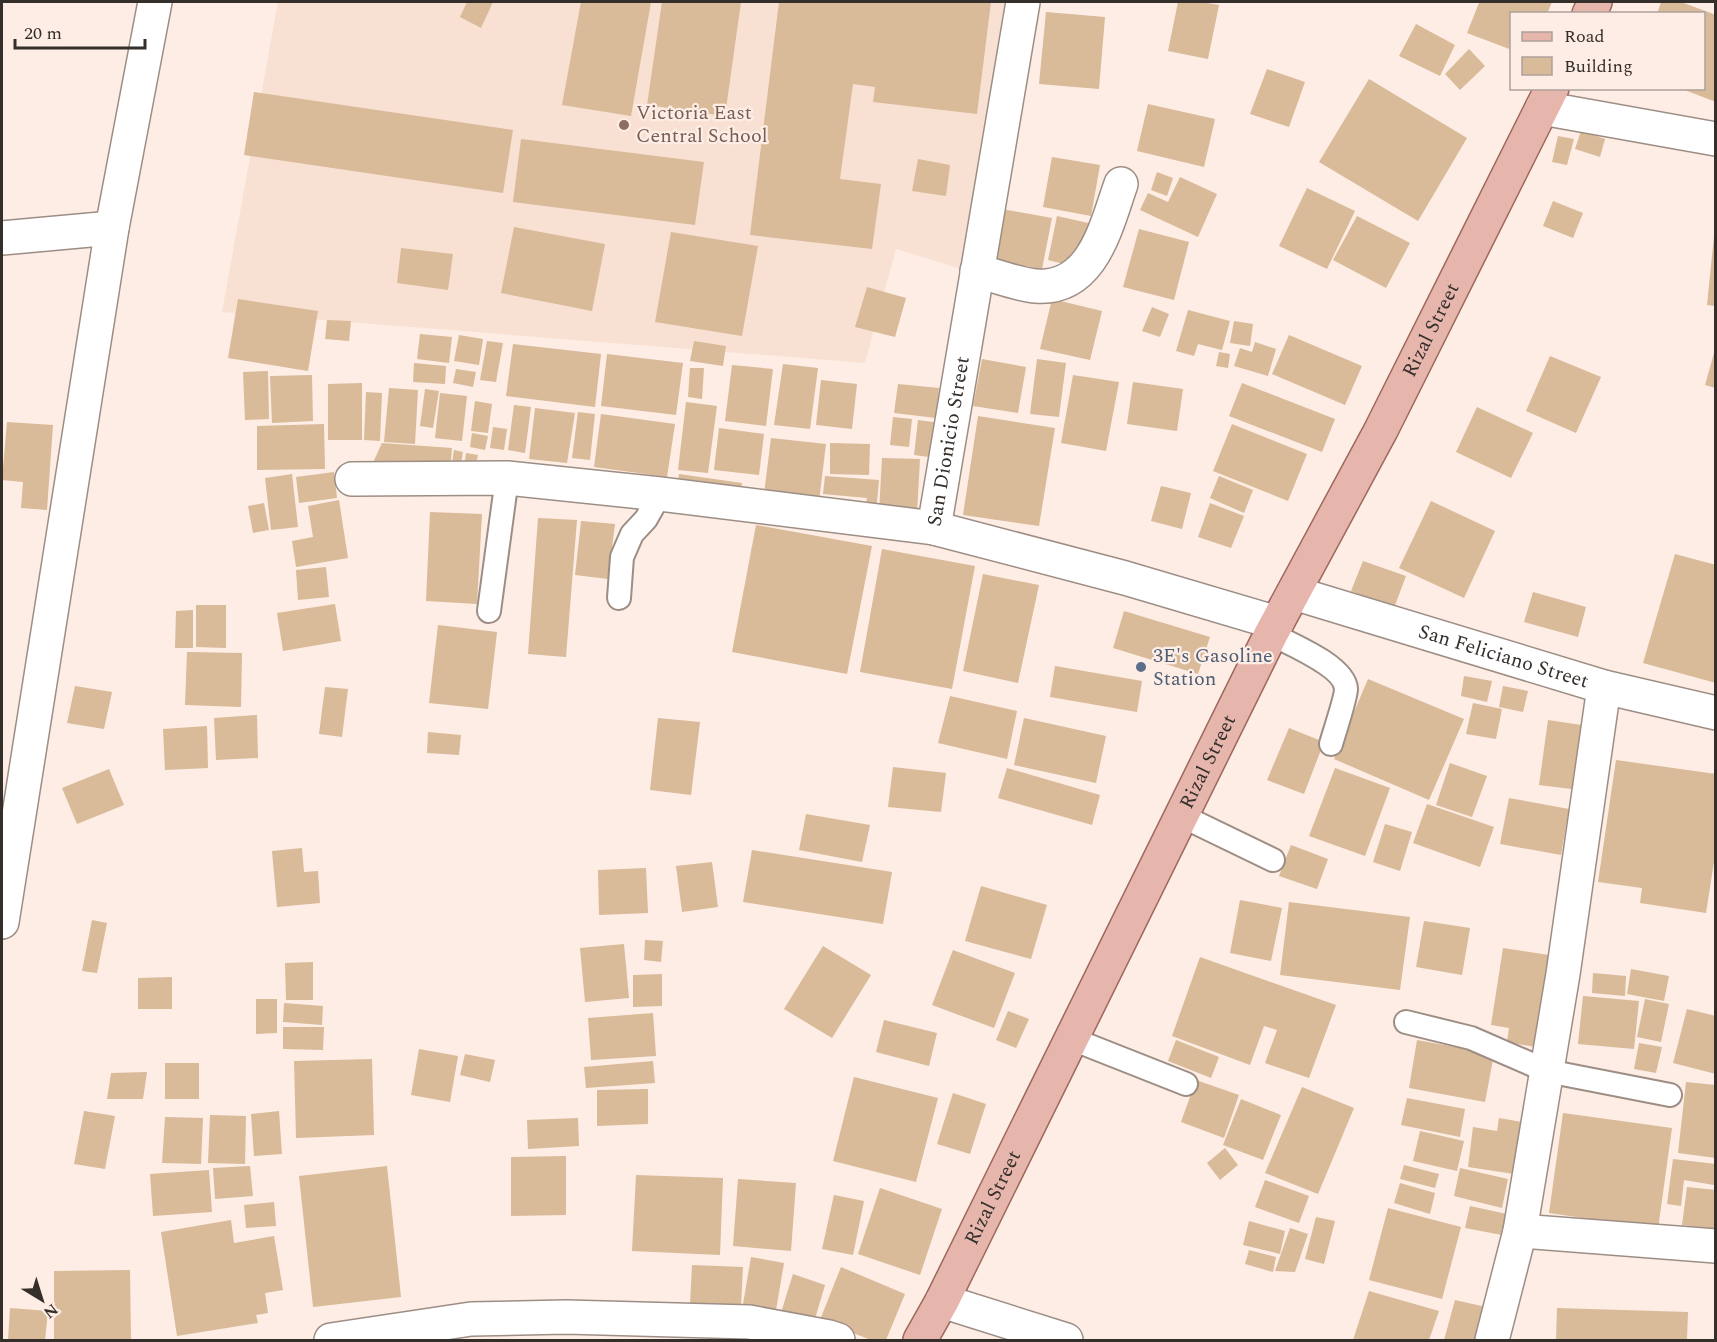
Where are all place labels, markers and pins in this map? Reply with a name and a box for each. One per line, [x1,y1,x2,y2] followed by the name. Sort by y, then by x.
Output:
[636,98,768,151] place label: Victoria East Central School
[617,118,631,132] marker: Victoria East Central School
[1153,641,1273,694] place label: 3E's Gasoline Station
[1134,660,1148,674] marker: 3E's Gasoline Station

